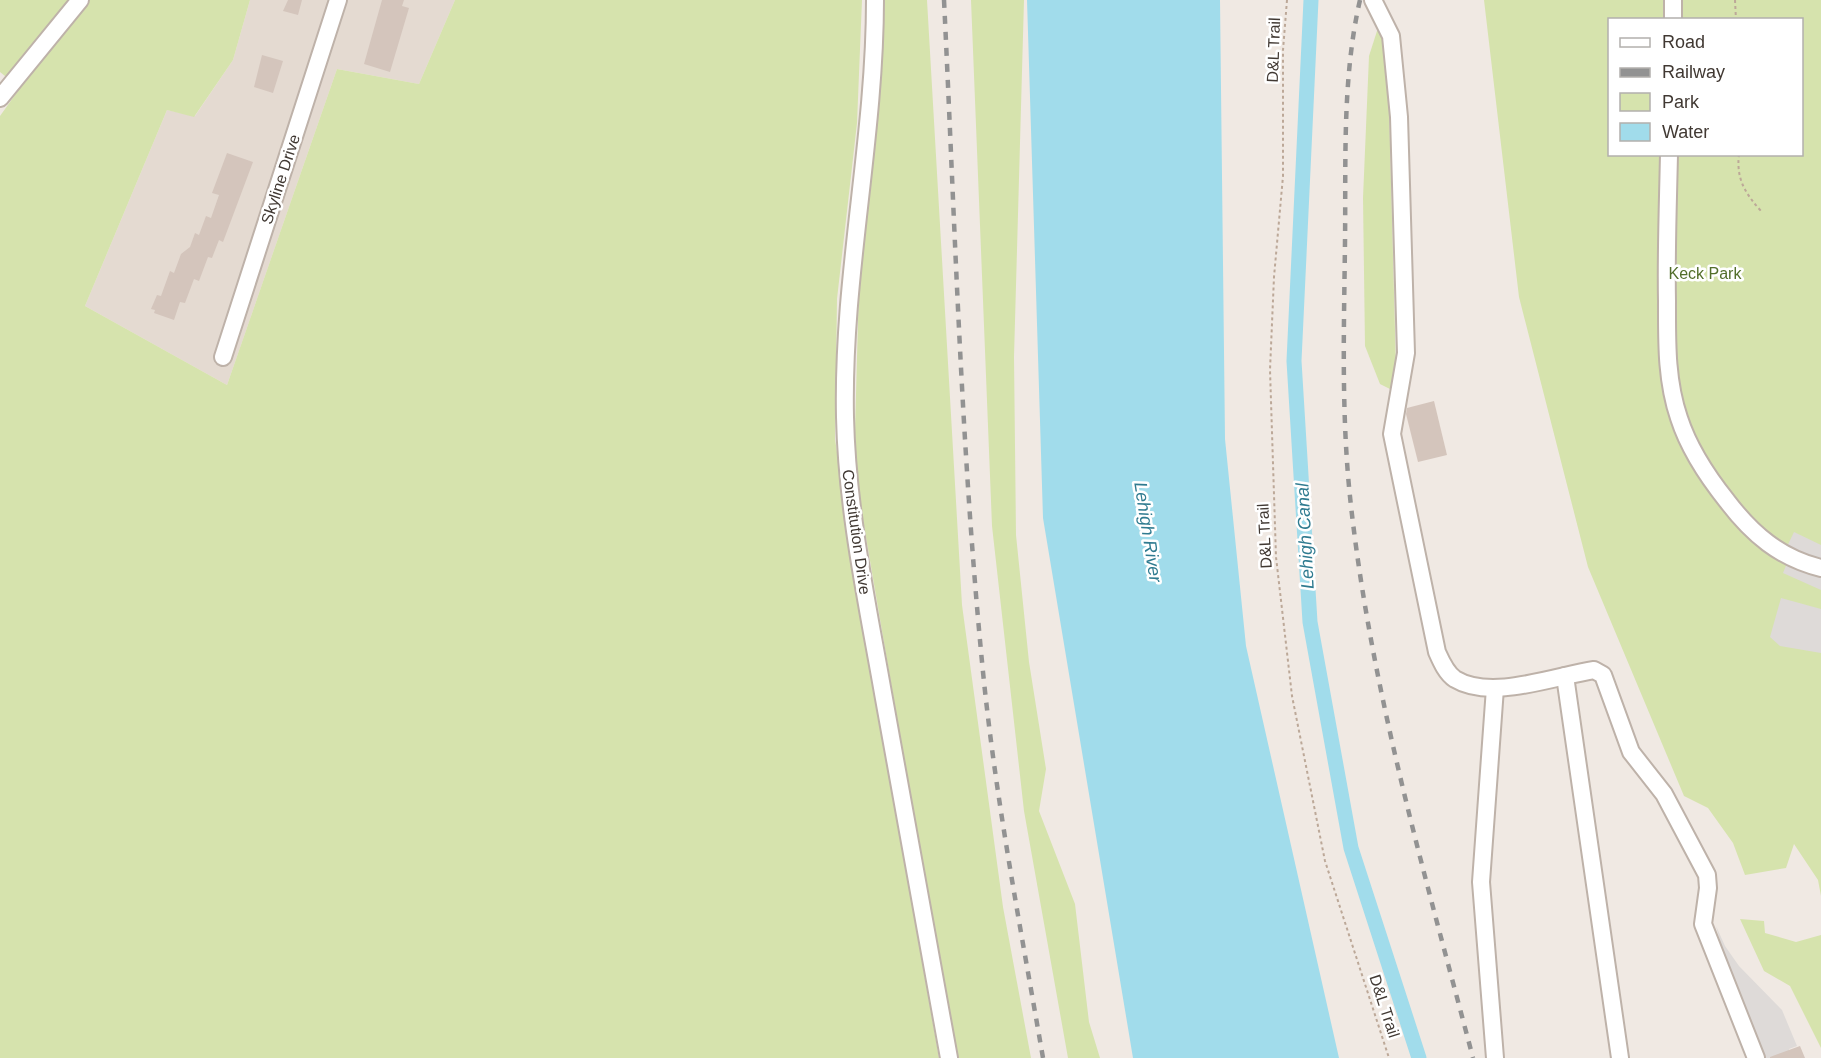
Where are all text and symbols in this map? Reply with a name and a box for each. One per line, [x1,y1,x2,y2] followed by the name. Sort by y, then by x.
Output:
[1264,17,1283,83] street label: D&L Trail
[1608,18,1803,156] legend
[1662,32,1705,52] text: Road
[1662,62,1725,82] text: Railway
[1662,92,1700,112] text: Park
[1662,122,1709,142] text: Water
[258,132,303,226] street label: Skyline Drive
[1669,265,1742,282] park label: Keck Park
[839,468,874,596] street label: Constitution Drive
[1130,481,1166,584] water label: Lehigh River
[1292,482,1318,589] water label: Lehigh Canal
[1254,503,1275,569] street label: D&L Trail
[1366,973,1403,1040] street label: D&L Trail

